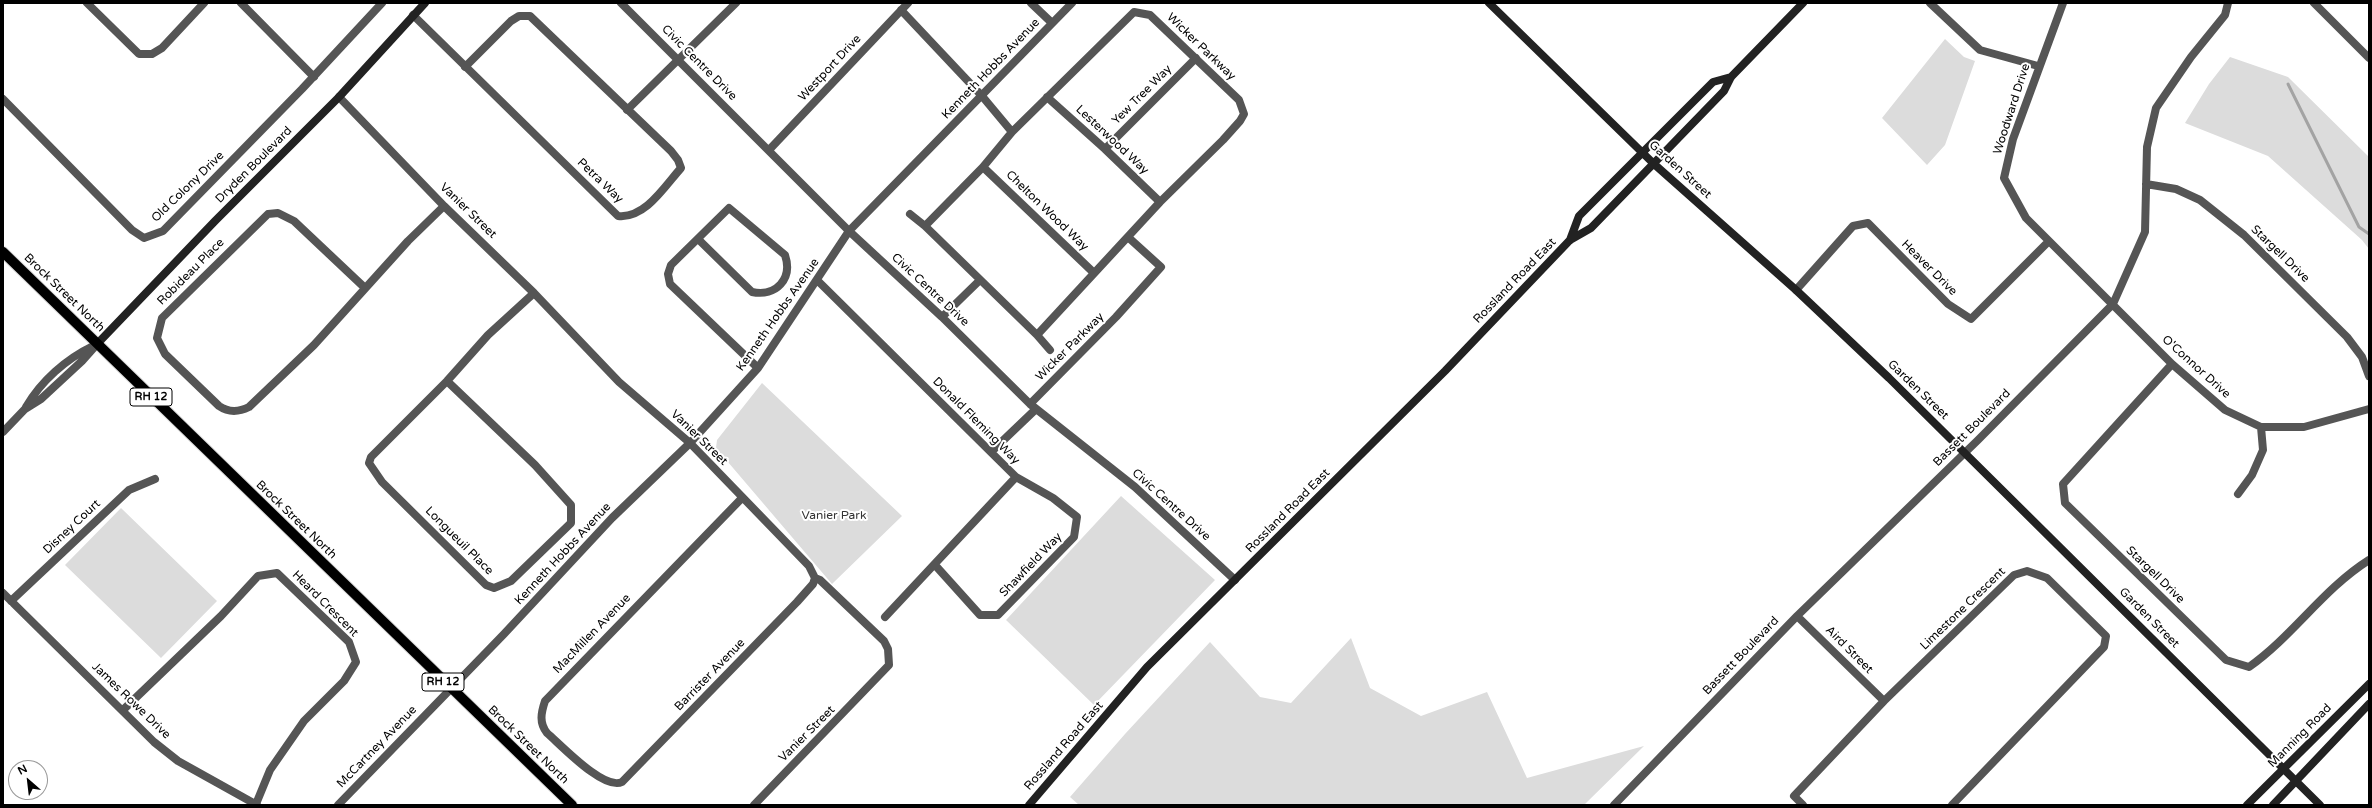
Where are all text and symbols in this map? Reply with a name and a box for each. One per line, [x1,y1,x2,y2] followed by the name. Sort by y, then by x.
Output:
[1163,10,1239,84] street label: Wicker Parkway
[939,16,1043,122] street label: Kenneth Hobbs Avenue
[658,22,740,104] street label: Civic Centre Drive
[796,32,864,104] street label: Westport Drive
[1109,62,1175,128] street label: Yew Tree Way
[1991,62,2033,156] street label: Woodward Drive
[1072,102,1152,178] street label: Lesterwood Way
[213,124,295,206] street label: Dryden Boulevard
[1646,138,1714,202] street label: Garden Street
[149,149,227,225] street label: Old Colony Drive
[574,156,626,206] street label: Petra Way
[1003,168,1091,254] street label: Chelton Wood Way
[437,180,499,242] street label: Vanier Street
[2248,222,2312,286] street label: Stargell Drive
[1471,235,1559,327] street label: Rossland Road East
[155,236,227,308] street label: Robideau Place
[1898,237,1960,299] street label: Heaver Drive
[888,250,972,330] street label: Civic Centre Drive
[21,251,107,335] street label: Brock Street North
[734,256,822,374] street label: Kenneth Hobbs Avenue
[1033,310,1107,384] street label: Wicker Parkway
[2159,333,2233,401] street label: O'Connor Drive
[1884,357,1952,423] street label: Garden Street
[929,374,1023,468] street label: Donald Fleming Way
[1930,386,2014,470] street label: Bassett Boulevard
[130,388,172,406] road number: RH 12
[668,407,730,469] street label: Vanier Street
[1129,466,1213,544] street label: Civic Centre Drive
[1243,466,1333,556] street label: Rossland Road East
[253,478,339,562] street label: Brock Street North
[40,497,104,557] street label: Disney Court
[512,500,614,608] street label: Kenneth Hobbs Avenue
[422,504,496,578] street label: Longueuil Place
[802,509,866,523] park label: Vanier Park
[997,530,1065,600] street label: Shawfield Way
[2123,543,2187,607] street label: Stargell Drive
[1918,565,2008,653] street label: Limestone Crescent
[289,568,361,640] street label: Heard Crescent
[2116,585,2182,651] street label: Garden Street
[550,591,634,677] street label: MacMillen Avenue
[1700,614,1782,698] street label: Bassett Boulevard
[1822,623,1876,677] street label: Aird Street
[672,636,748,714] street label: Barrister Avenue
[89,660,173,742] street label: James Rowe Drive
[422,673,464,691] road number: RH 12
[1022,699,1106,793] street label: Rossland Road East
[2265,701,2335,771] street label: Manning Road
[334,703,420,791] street label: McCartney Avenue
[485,703,571,787] street label: Brock Street North
[776,703,838,765] street label: Vanier Street
[8,760,48,800] north arrow
[16,762,30,778] text: N

